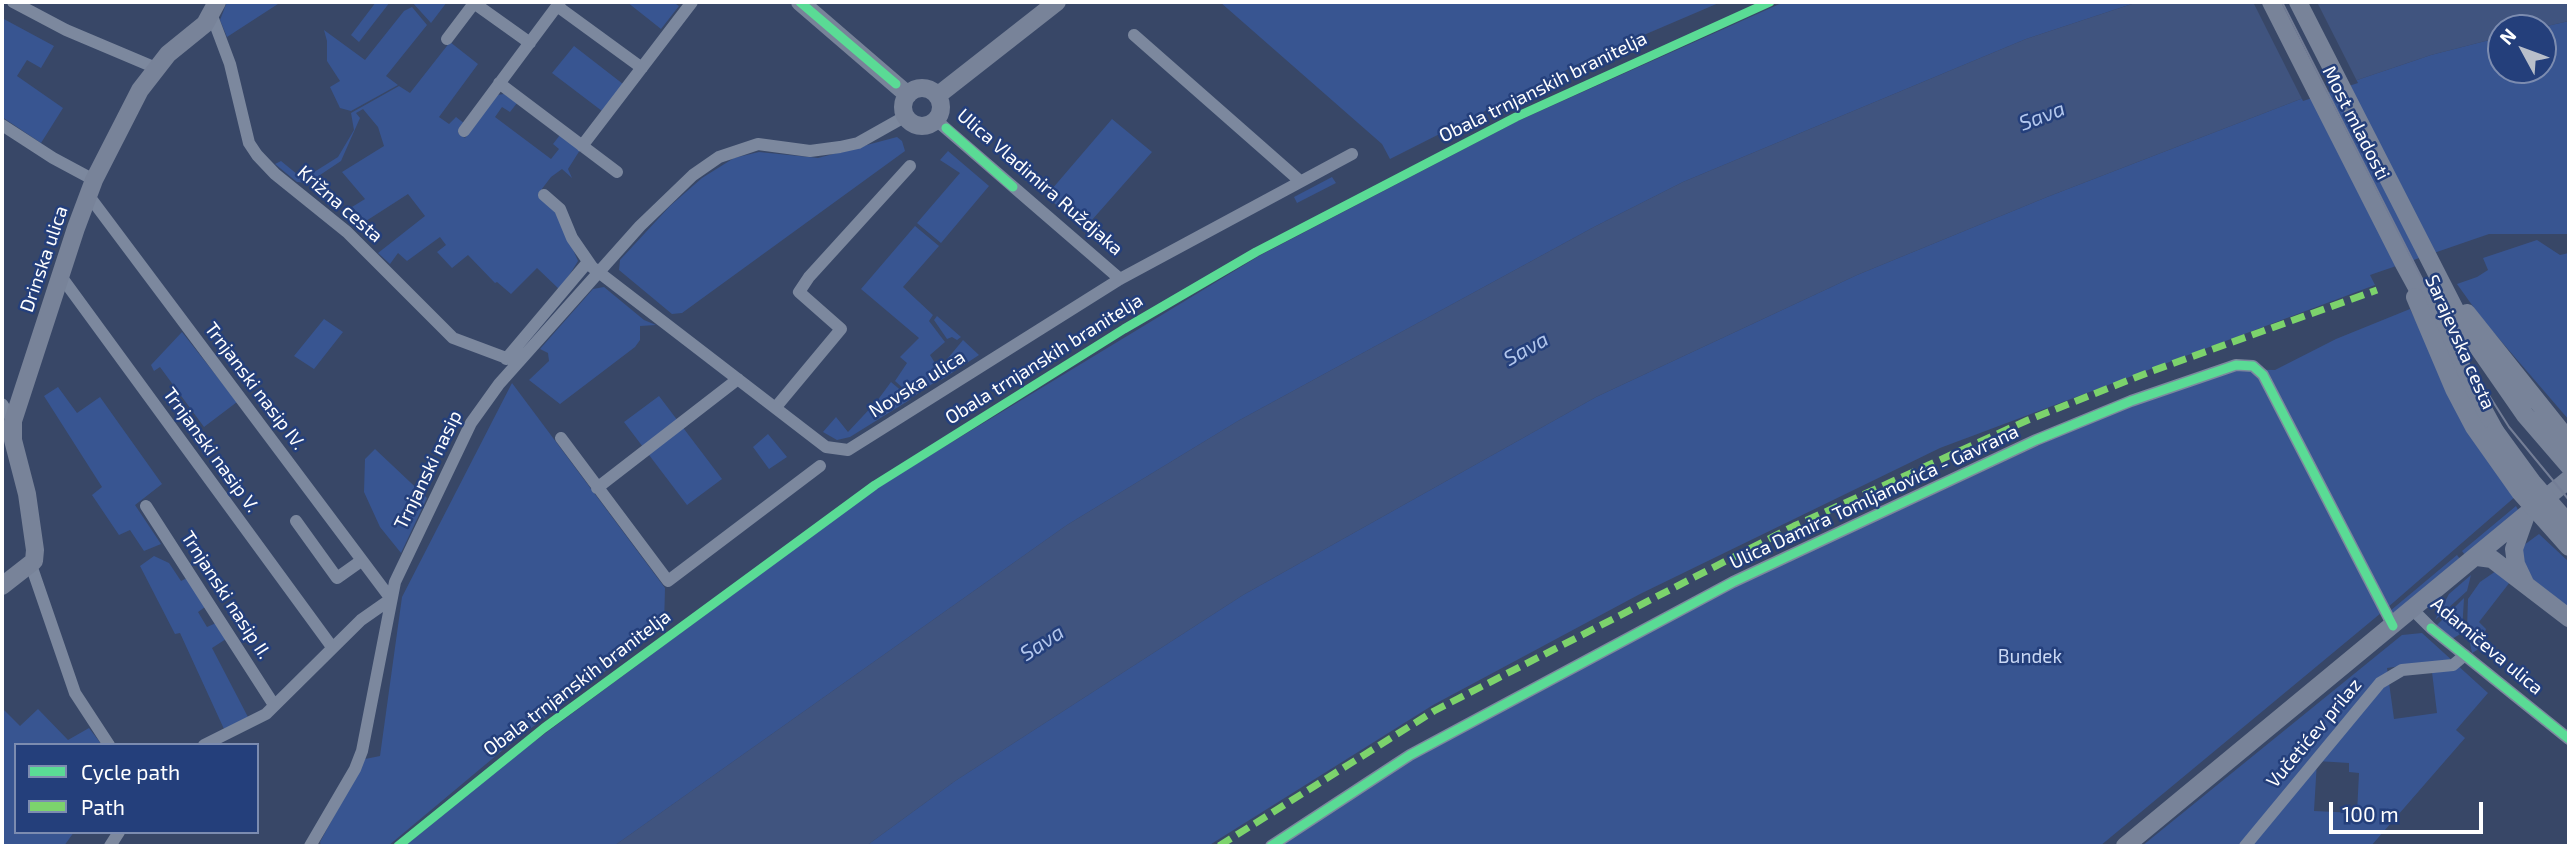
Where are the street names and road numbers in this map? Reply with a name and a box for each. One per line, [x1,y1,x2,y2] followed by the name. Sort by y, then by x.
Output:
[1435,27,1651,147] street label: Obala trnjanskih branitelja
[2318,62,2394,184] street label: Most mladosti
[952,104,1128,260] street label: Ulica Vladimira Ruždjaka
[293,161,387,247] street label: Križna cesta
[15,203,73,315] street label: Drinska ulica
[2420,271,2500,413] street label: Sarajevska cesta
[941,289,1147,429] street label: Obala trnjanskih branitelja
[200,318,310,454] street label: Trnjanski nasip IV.
[865,345,969,423] street label: Novska ulica
[158,383,264,517] street label: Trnjanski nasip V.
[389,407,467,533] street label: Trnjanski nasip
[1726,420,2022,574] street label: Ulica Damira Tomljanovića - Gavrana
[176,527,276,663] street label: Trnjanski nasip II.
[2426,592,2548,700] street label: Adamičeva ulica
[479,605,675,761] street label: Obala trnjanskih branitelja
[2262,674,2366,792] street label: Vučetićev prilaz

